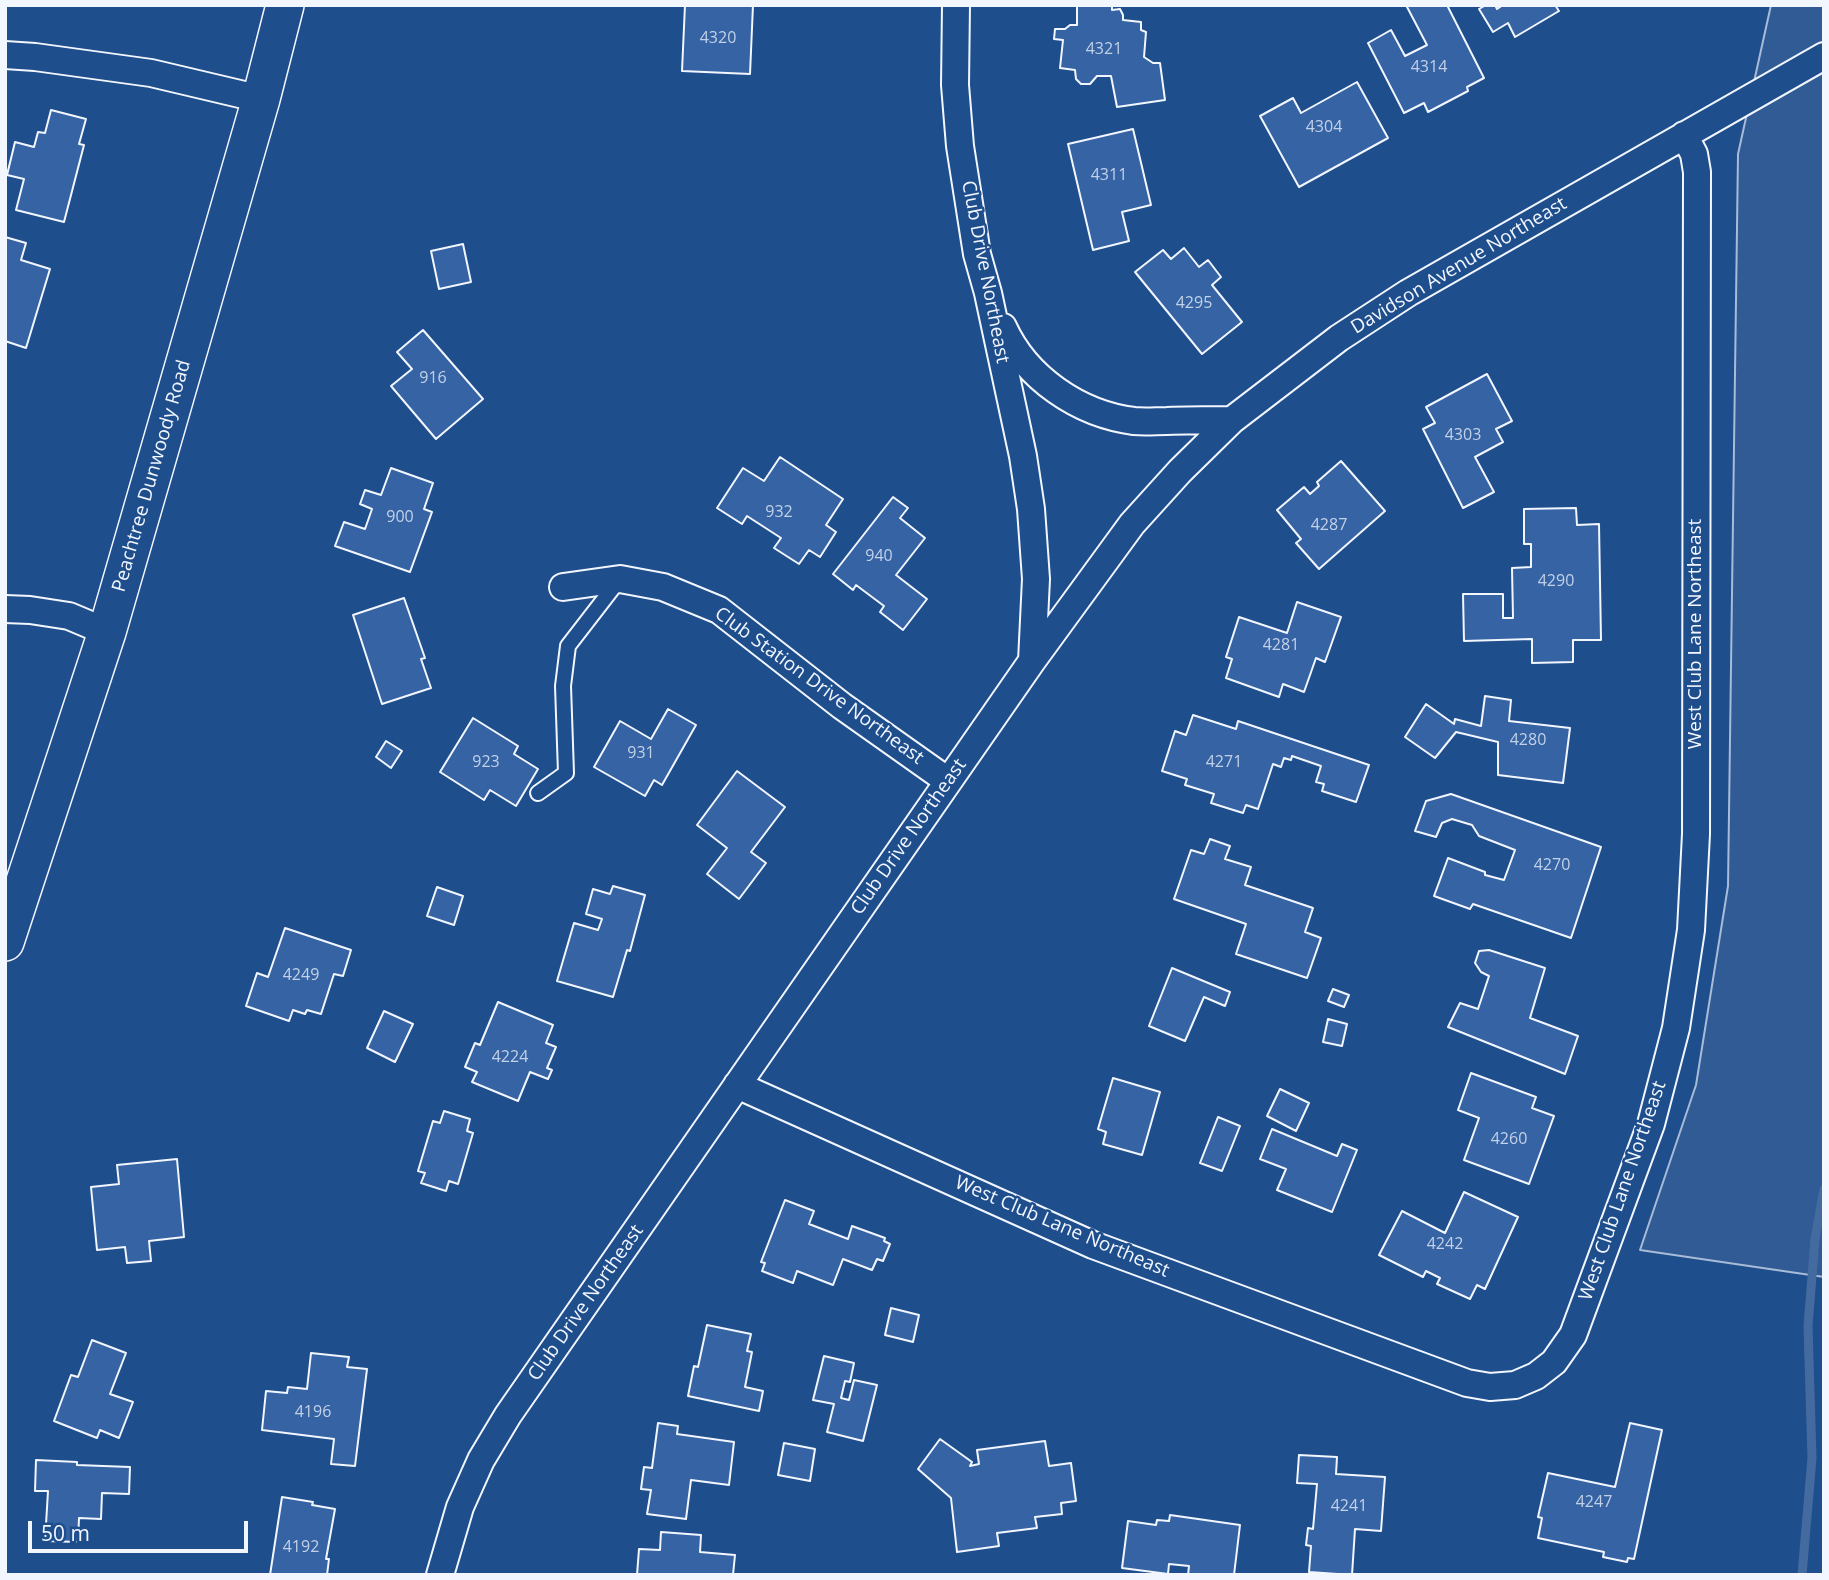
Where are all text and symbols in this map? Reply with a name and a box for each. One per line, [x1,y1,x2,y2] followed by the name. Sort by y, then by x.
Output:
[700,28,736,48] house number: 4320
[1086,39,1122,59] house number: 4321
[1411,57,1447,77] house number: 4314
[1306,117,1342,137] house number: 4304
[1091,165,1127,185] house number: 4311
[956,179,1014,365] street label: Club Drive Northeast
[1347,193,1571,339] street label: Davidson Avenue Northeast
[1176,293,1212,313] house number: 4295
[108,357,196,595] street label: Peachtree Dunwoody Road
[419,368,447,388] house number: 916
[1445,425,1481,445] house number: 4303
[765,502,793,522] house number: 932
[386,507,414,527] house number: 900
[1311,515,1347,535] house number: 4287
[1685,519,1707,749] street label: West Club Lane Northeast
[865,546,893,566] house number: 940
[1538,571,1574,591] house number: 4290
[710,603,928,769] street label: Club Station Drive Northeast
[1263,635,1299,655] house number: 4281
[1510,730,1546,750] house number: 4280
[627,743,655,763] house number: 931
[472,752,500,772] house number: 923
[1206,752,1242,772] house number: 4271
[846,755,972,919] street label: Club Drive Northeast
[1534,855,1570,875] house number: 4270
[283,965,319,985] house number: 4249
[492,1047,528,1067] house number: 4224
[1575,1078,1671,1304] street label: West Club Lane Northeast
[1491,1129,1527,1149] house number: 4260
[951,1171,1173,1283] street label: West Club Lane Northeast
[523,1221,649,1385] street label: Club Drive Northeast
[1427,1234,1463,1254] house number: 4242
[295,1402,331,1422] house number: 4196
[1576,1492,1612,1512] house number: 4247
[1331,1496,1367,1516] house number: 4241
[32,1506,252,1550] scale bar
[41,1519,90,1547] text: 50 m
[283,1537,319,1557] house number: 4192

